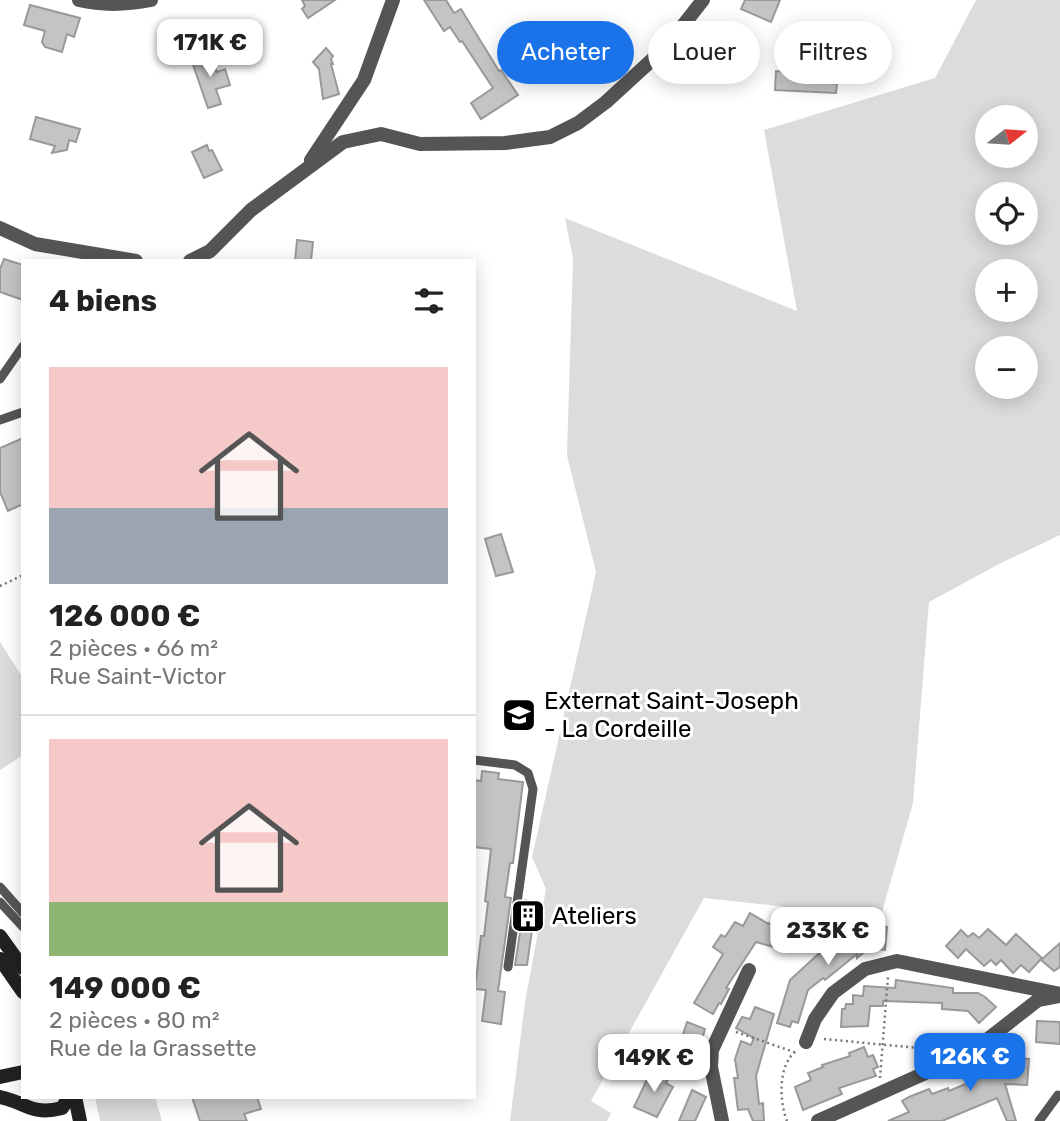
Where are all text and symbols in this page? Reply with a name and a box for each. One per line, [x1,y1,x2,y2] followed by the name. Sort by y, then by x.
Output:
[153,20,267,79] pin: 171K €
[497,21,634,84] chip: Acheter
[648,21,760,84] chip: Louer
[774,21,892,84] chip: Filtres
[173,28,247,56] text: 171K €
[975,105,1038,168] north arrow
[975,105,1038,399] map controls
[975,182,1038,245] button: locate
[975,259,1038,322] button: +
[410,282,448,320] icon: filters
[49,283,157,319] text: 4 biens
[975,336,1038,399] button: −
[186,413,312,539] icon: home
[49,598,200,634] text: 126 000 €
[49,634,218,662] text: 2 pièces · 66 m²
[49,662,226,690] text: Rue Saint-Victor
[544,687,799,743] place label: Externat Saint-Joseph - La Cordeille
[500,696,538,734] school or university icon: Externat Saint-Joseph - La Cordeille
[186,785,312,911] icon: home
[509,897,547,935] building icon: Ateliers
[552,902,637,930] place label: Ateliers
[771,908,885,967] pin: 233K €
[786,916,870,944] text: 233K €
[49,970,201,1006] text: 149 000 €
[49,1006,220,1034] text: 2 pièces · 80 m²
[49,1034,257,1062] text: Rue de la Grassette
[597,1034,711,1094] pin: 149K €
[913,1034,1027,1093] pin: 126K €
[930,1042,1010,1070] text: 126K €
[614,1043,694,1071] text: 149K €

